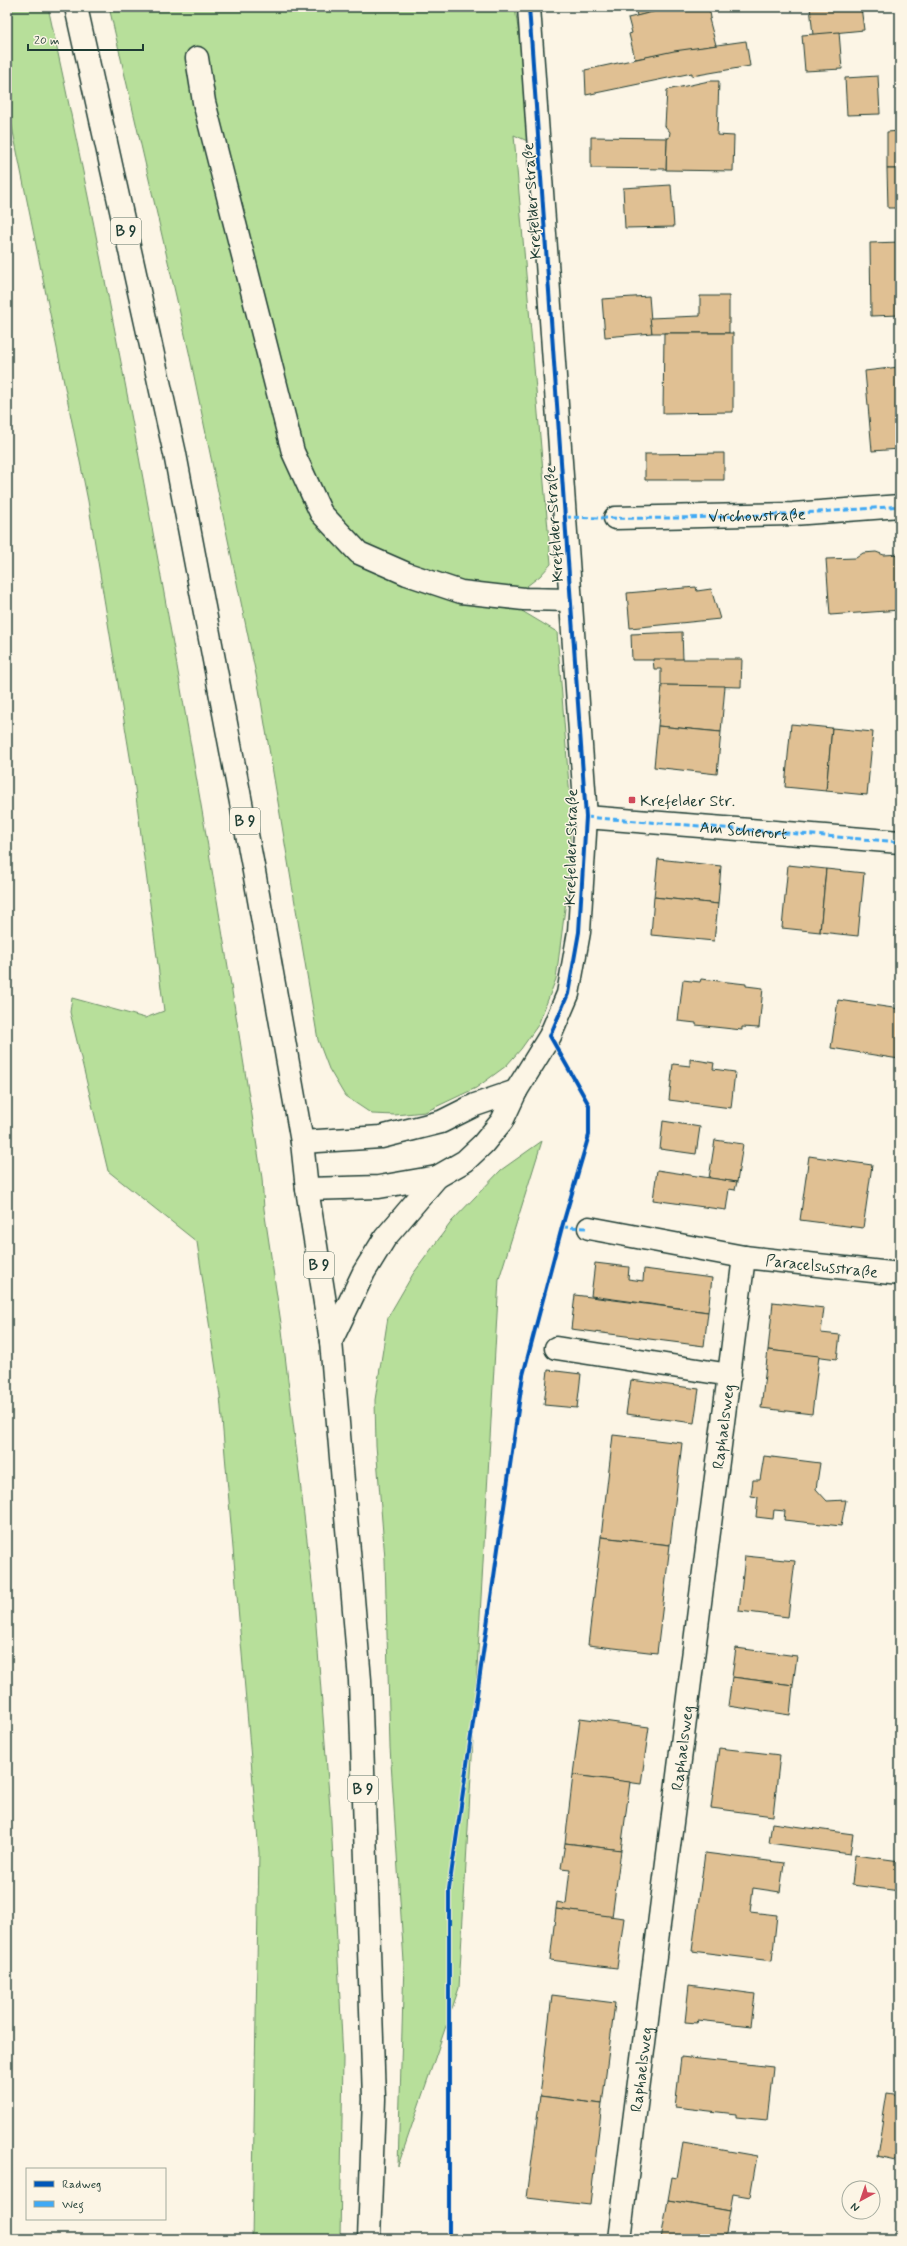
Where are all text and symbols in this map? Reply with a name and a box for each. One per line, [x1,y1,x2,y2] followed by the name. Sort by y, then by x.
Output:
[28,26,143,52] scale bar
[34,33,60,49] text: 20 m
[518,142,547,260] street label: Krefelder Straße
[111,218,141,244] road number: B 9
[540,465,569,583] street label: Krefelder Straße
[708,504,806,528] street label: Virchowstraße
[560,788,583,906] street label: Krefelder Straße
[640,791,735,812] place label: Krefelder Str.
[627,795,637,805] marker: Krefelder Str.
[230,808,260,834] road number: B 9
[699,817,788,845] street label: Am Schierort
[764,1250,879,1284] street label: Paracelsusstraße
[304,1252,334,1278] road number: B 9
[708,1383,740,1471] street label: Raphaelsweg
[667,1704,699,1792] street label: Raphaelsweg
[348,1776,378,1802] road number: B 9
[626,2026,658,2113] street label: Raphaelsweg
[26,2168,166,2220] legend
[62,2177,101,2193] text: Radweg
[841,2180,881,2220] north arrow
[62,2197,84,2214] text: Weg
[848,2199,863,2215] text: N

